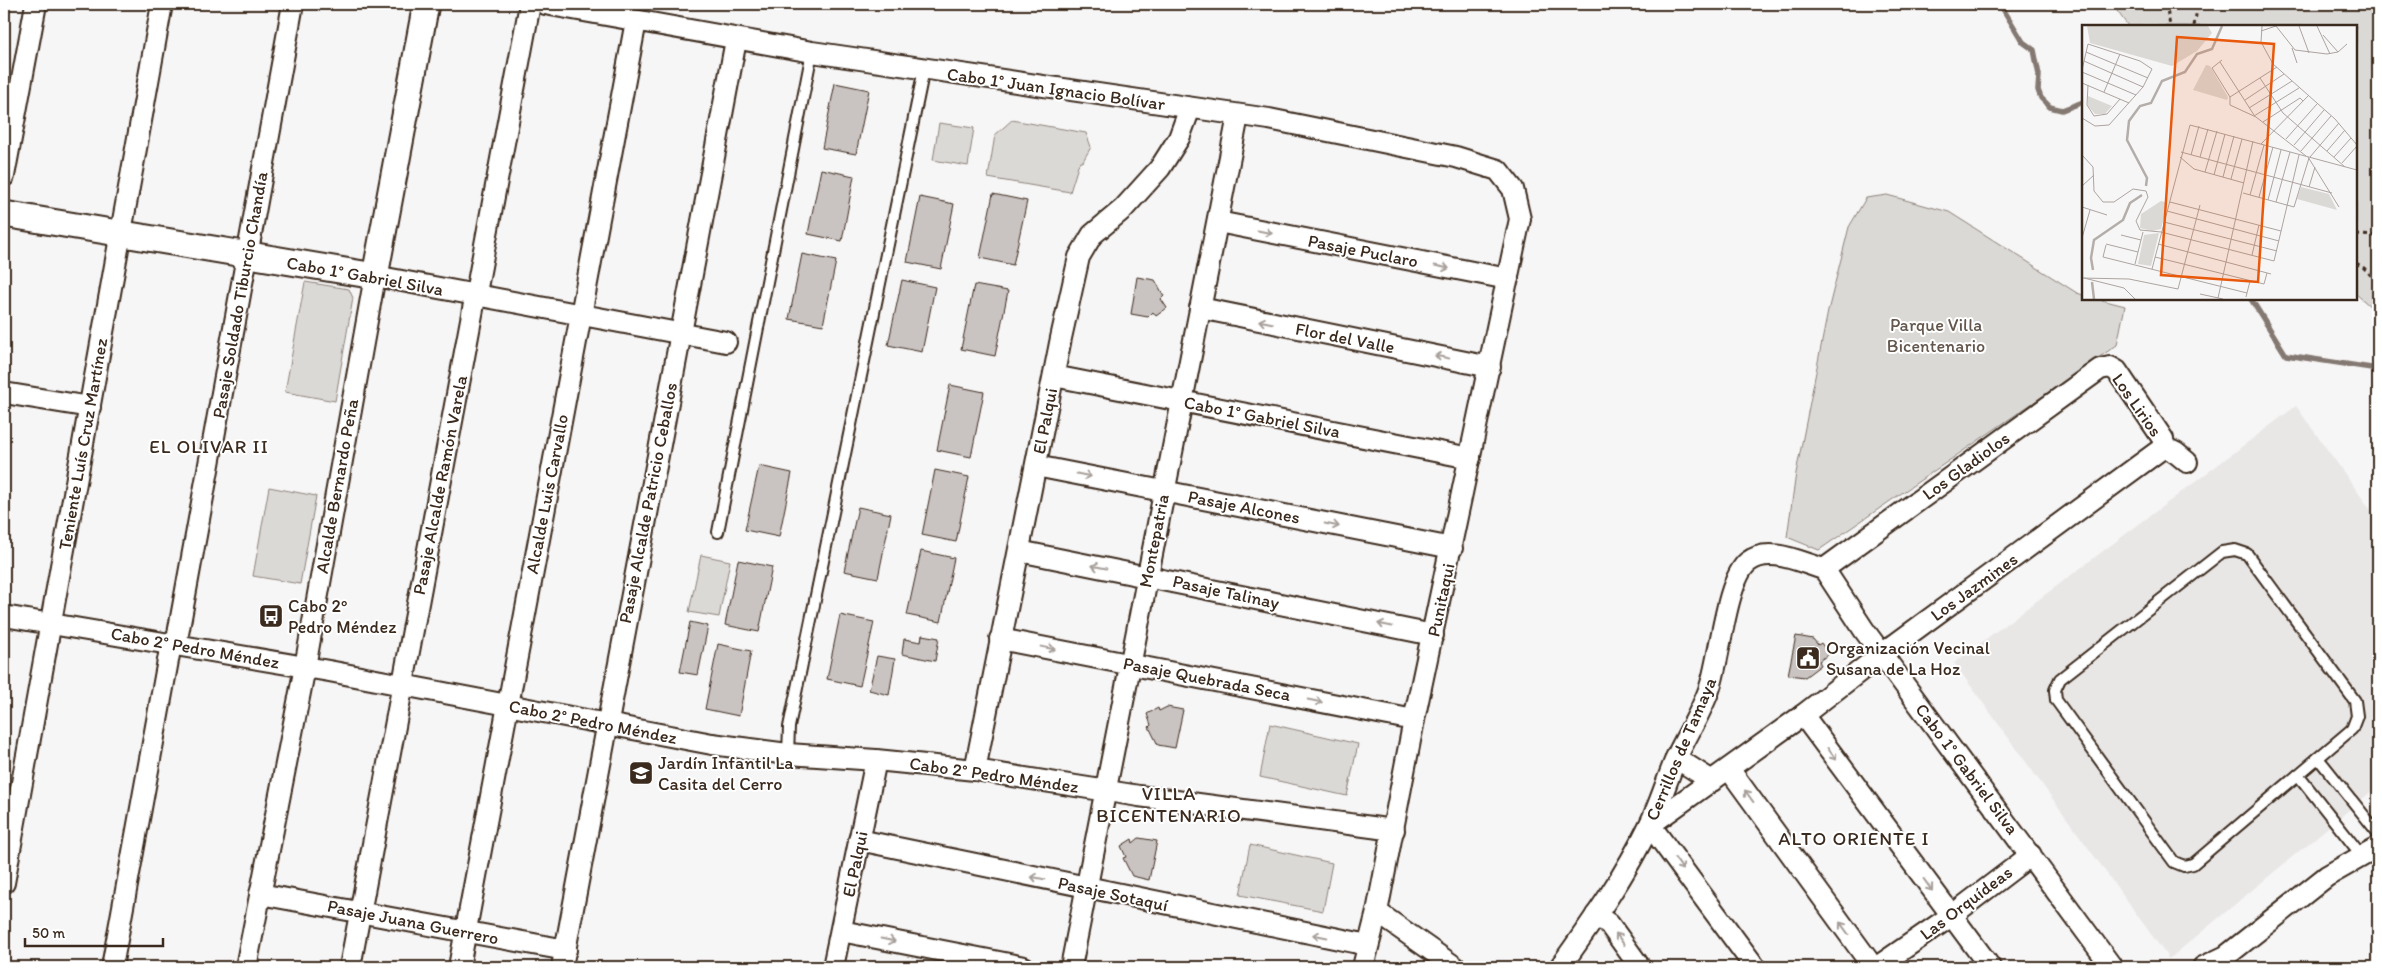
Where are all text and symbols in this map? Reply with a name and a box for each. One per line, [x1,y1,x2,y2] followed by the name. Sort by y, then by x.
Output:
[2082,25,2357,300] inset map
[946,63,1167,115] street label: Cabo 1° Juan Ignacio Bolívar
[207,169,273,420] street label: Pasaje Soldado Tiburcio Chandía
[1257,227,1273,237] one-way arrow
[1306,230,1420,272] street label: Pasaje Puclaro
[285,251,445,301] street label: Cabo 1° Gabriel Silva
[1434,262,1450,272] one-way arrow
[1887,314,1985,357] park label: Parque Villa Bicentenario
[1258,316,1274,326] one-way arrow
[1294,318,1396,358] street label: Flor del Valle
[54,336,113,552] street label: Teniente Luís Cruz Martínez
[1435,352,1451,361] one-way arrow
[2107,369,2167,441] street label: Los Lirios
[408,373,472,597] street label: Pasaje Alcalde Ramón Varela
[614,381,682,625] street label: Pasaje Alcalde Patricio Ceballos
[1028,386,1062,456] street label: El Palqui
[1182,391,1342,443] street label: Cabo 1° Gabriel Silva
[311,396,363,575] street label: Alcalde Bernardo Peña
[521,412,573,576] street label: Alcalde Luis Carvallo
[1918,427,2014,505] street label: Los Gladiolos
[149,435,269,458] district label: EL OLIVAR II
[1076,471,1092,481] one-way arrow
[1186,485,1302,529] street label: Pasaje Alcones
[1134,492,1174,590] street label: Montepatria
[1324,520,1340,530] one-way arrow
[1926,548,2022,626] street label: Los Jazmines
[1091,561,1107,571] one-way arrow
[1422,561,1460,639] street label: Punitaqui
[1171,570,1282,614] street label: Pasaje Talinay
[288,595,396,638] place label: Cabo 2º Pedro Méndez
[258,603,284,629] bus stop icon: Cabo 2º Pedro Méndez
[1378,620,1394,629] one-way arrow
[109,622,281,674] street label: Cabo 2° Pedro Méndez
[1826,637,1990,680] place label: Organización Vecinal Susana de La Hoz
[1040,644,1056,654] one-way arrow
[1795,645,1821,671] public building icon: Organización Vecinal Susana de La Hoz
[1121,652,1293,706] street label: Pasaje Quebrada Seca
[1641,673,1721,824] street label: Cerrillos de Tamaya
[507,695,679,749] street label: Cabo 2° Pedro Méndez
[1306,696,1322,706] one-way arrow
[1910,699,2024,839] street label: Cabo 1° Gabriel Silva
[1826,747,1837,760] one-way arrow
[658,752,794,795] place label: Jardín Infantil La Casita del Cerro
[908,752,1080,798] street label: Cabo 2° Pedro Méndez
[628,760,654,786] school or university icon: Jardín Infantil La Casita del Cerro
[1096,782,1242,827] district label: VILLA BICENTENARIO
[1743,790,1754,803] one-way arrow
[1778,827,1930,850] district label: ALTO ORIENTE I
[837,829,873,899] street label: El Palqui
[1674,857,1684,871] one-way arrow
[1915,861,2017,945] street label: Las Orquídeas
[1056,872,1170,916] street label: Pasaje Sotaquí
[1030,873,1046,882] one-way arrow
[1923,878,1933,892] one-way arrow
[325,895,501,949] street label: Pasaje Juana Guerrero
[25,916,162,948] scale bar
[1839,921,1849,935] one-way arrow
[32,924,65,942] text: 50 m
[1312,930,1328,940] one-way arrow
[1615,933,1625,947] one-way arrow
[880,936,896,946] one-way arrow

